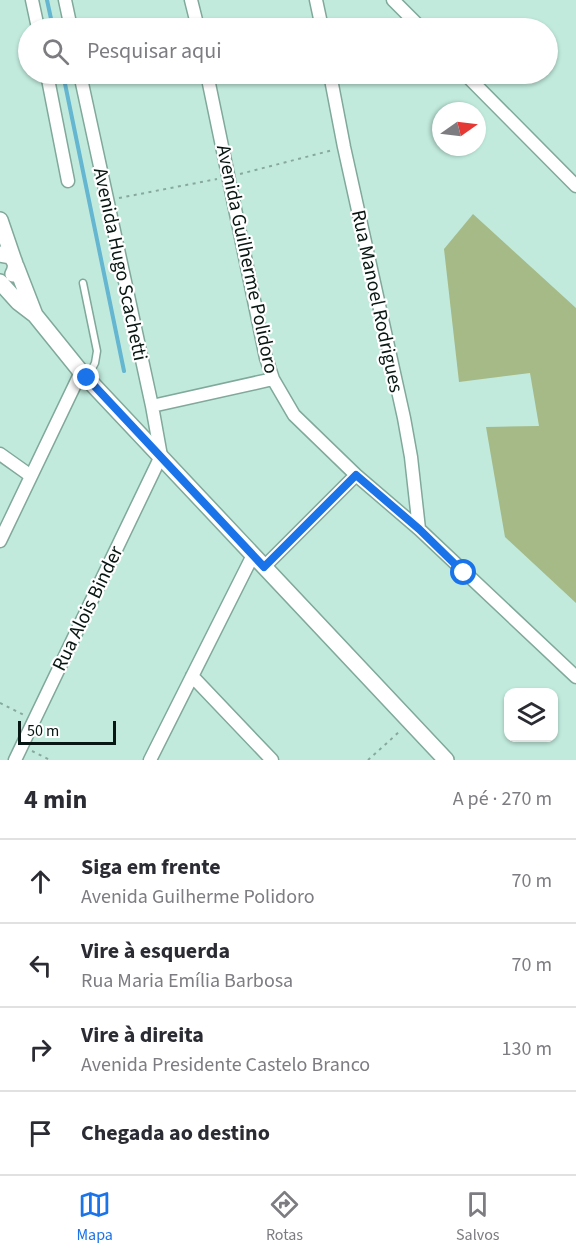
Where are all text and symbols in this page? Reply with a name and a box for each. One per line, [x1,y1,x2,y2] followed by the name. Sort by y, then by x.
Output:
[18,18,558,84] search box
[39,35,72,68] icon: search
[87,35,222,67] text: Pesquisar aqui
[432,102,486,156] north arrow
[209,142,285,376] street label: Avenida Guilherme Polidoro
[86,165,154,363] street label: Avenida Hugo Scachetti
[344,207,410,395] street label: Rua Manoel Rodrigues
[73,364,99,390] route end
[45,541,130,676] street label: Rua Alois Binder
[450,559,476,585] route start
[504,688,558,742] map controls
[504,688,558,742] button: layers
[18,718,116,746] scale bar
[27,720,59,742] text: 50 m
[24,781,87,818] text: 4 min
[453,785,552,813] text: A pé · 270 m
[81,851,221,883] text: Siga em frente
[24,865,57,898] icon: ahead
[512,867,552,895] text: 70 m
[81,883,315,911] text: Avenida Guilherme Polidoro
[81,935,230,967] text: Vire à esquerda
[24,949,57,982] icon: left
[512,951,552,979] text: 70 m
[81,967,293,995] text: Rua Maria Emília Barbosa
[81,1019,204,1051] text: Vire à direita
[24,1033,57,1066] icon: right
[502,1035,552,1063] text: 130 m
[81,1051,370,1079] text: Avenida Presidente Castelo Branco
[24,1117,57,1150] icon: arrive
[81,1117,270,1149] text: Chegada ao destino
[76,1188,113,1246] tab: Mapa
[266,1188,303,1246] tab: Rotas
[456,1188,499,1246] tab: Salvos

